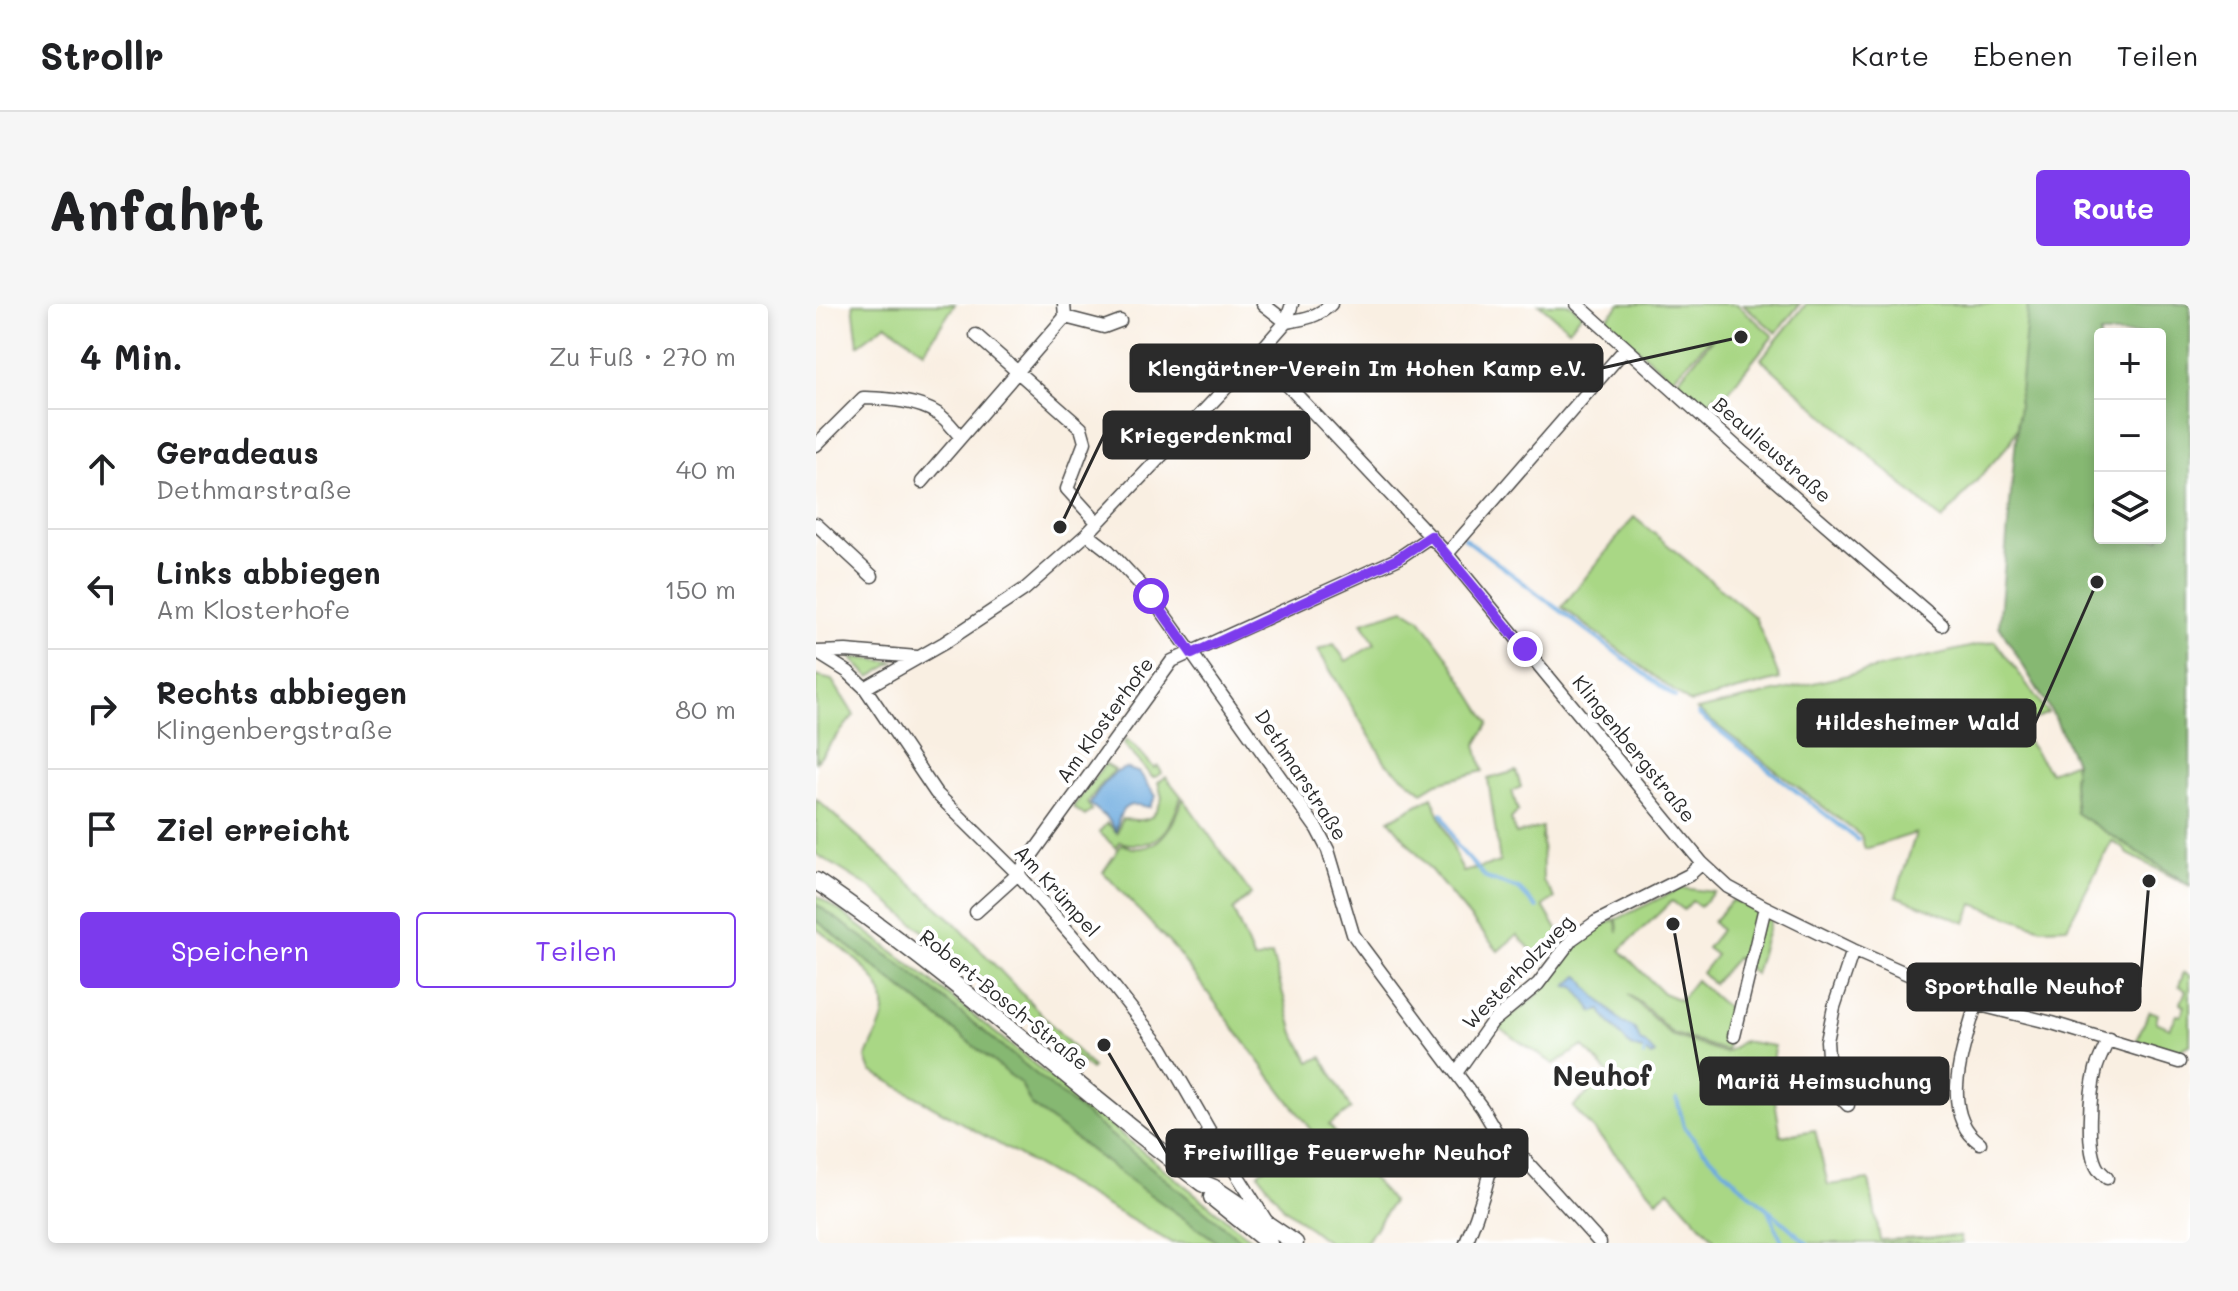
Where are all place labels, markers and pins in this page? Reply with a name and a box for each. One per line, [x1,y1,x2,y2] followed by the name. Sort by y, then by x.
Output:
[1131,345,1602,391] callout: Klengärtner-Verein Im Hohen Kamp e.V.
[1104,412,1309,458] callout: Kriegerdenkmal
[1798,700,2035,746] callout: Hildesheimer Wald
[1908,964,2140,1010] callout: Sporthalle Neuhof
[1701,1058,1948,1104] callout: Mariä Heimsuchung
[1167,1130,1527,1176] callout: Freiwillige Feuerwehr Neuhof

